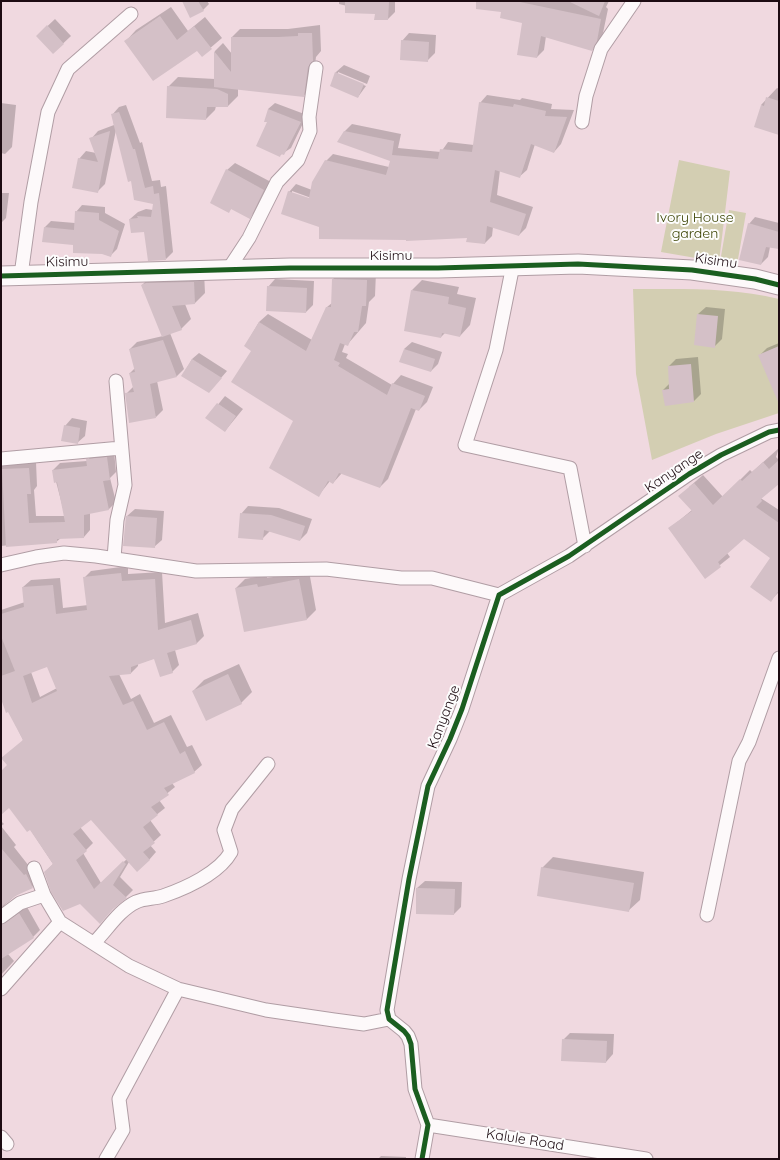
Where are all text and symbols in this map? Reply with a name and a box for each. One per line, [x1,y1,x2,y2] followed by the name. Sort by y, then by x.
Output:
[656,210,734,242] park label: Ivory House garden
[370,248,412,264] street label: Kisimu
[694,250,738,272] street label: Kisimu
[45,253,89,271] street label: Kisimu
[642,445,706,497] street label: Kanyange
[424,683,464,751] street label: Kanyange
[485,1126,565,1154] street label: Kalule Road

